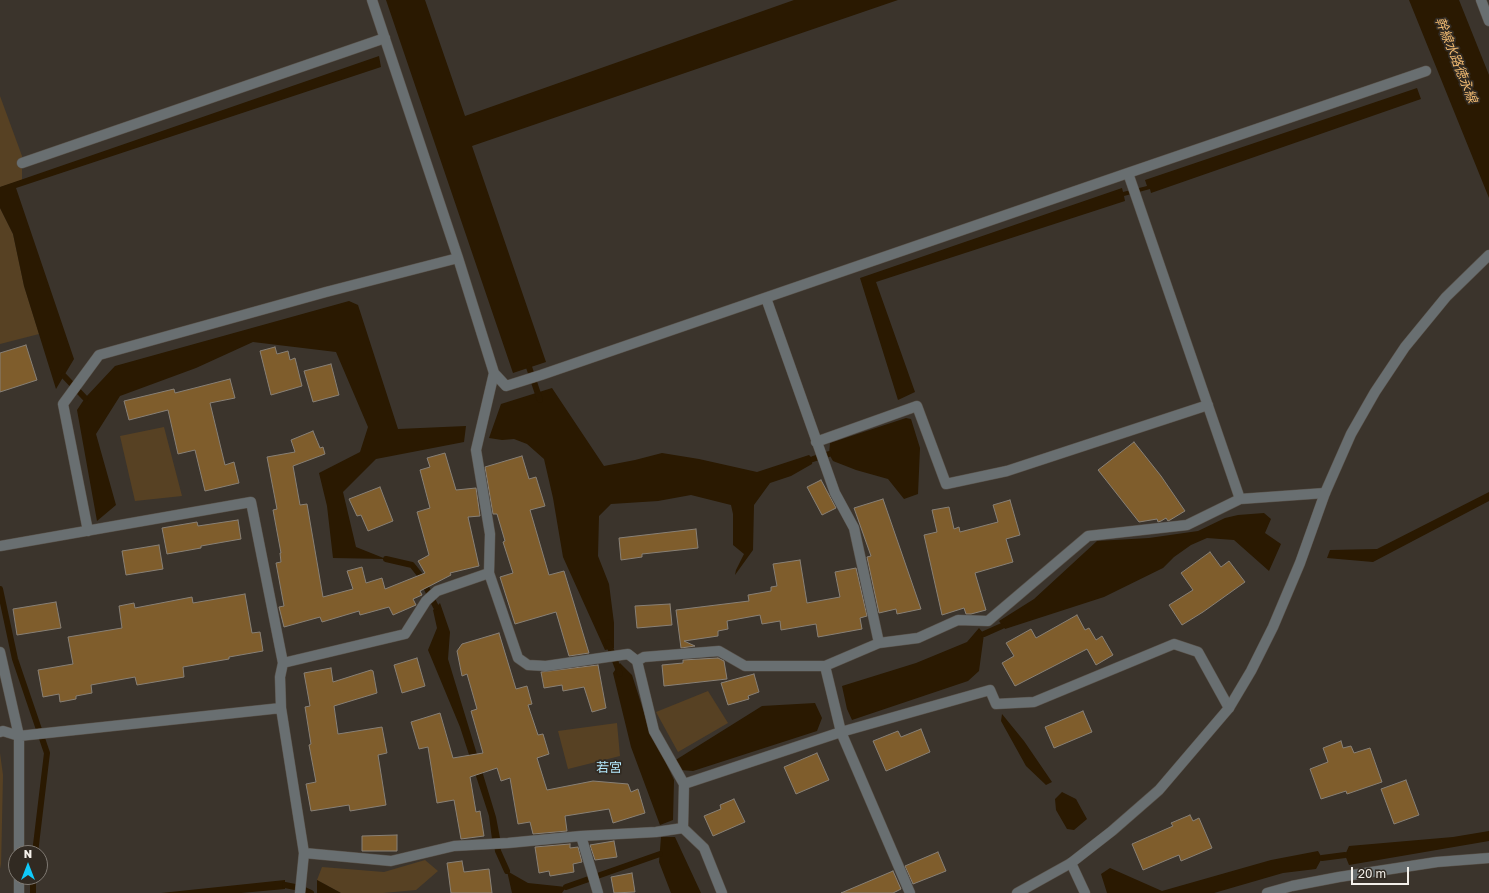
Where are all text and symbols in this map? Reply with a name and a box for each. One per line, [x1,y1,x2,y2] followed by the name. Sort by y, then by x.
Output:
[1432,15,1480,105] water label: 幹線水路徳永線
[596,760,622,776] district label: 若宮
[8,845,48,885] north arrow
[24,847,32,860] text: N
[1353,859,1411,885] scale bar
[1358,866,1386,881] text: 20 m

